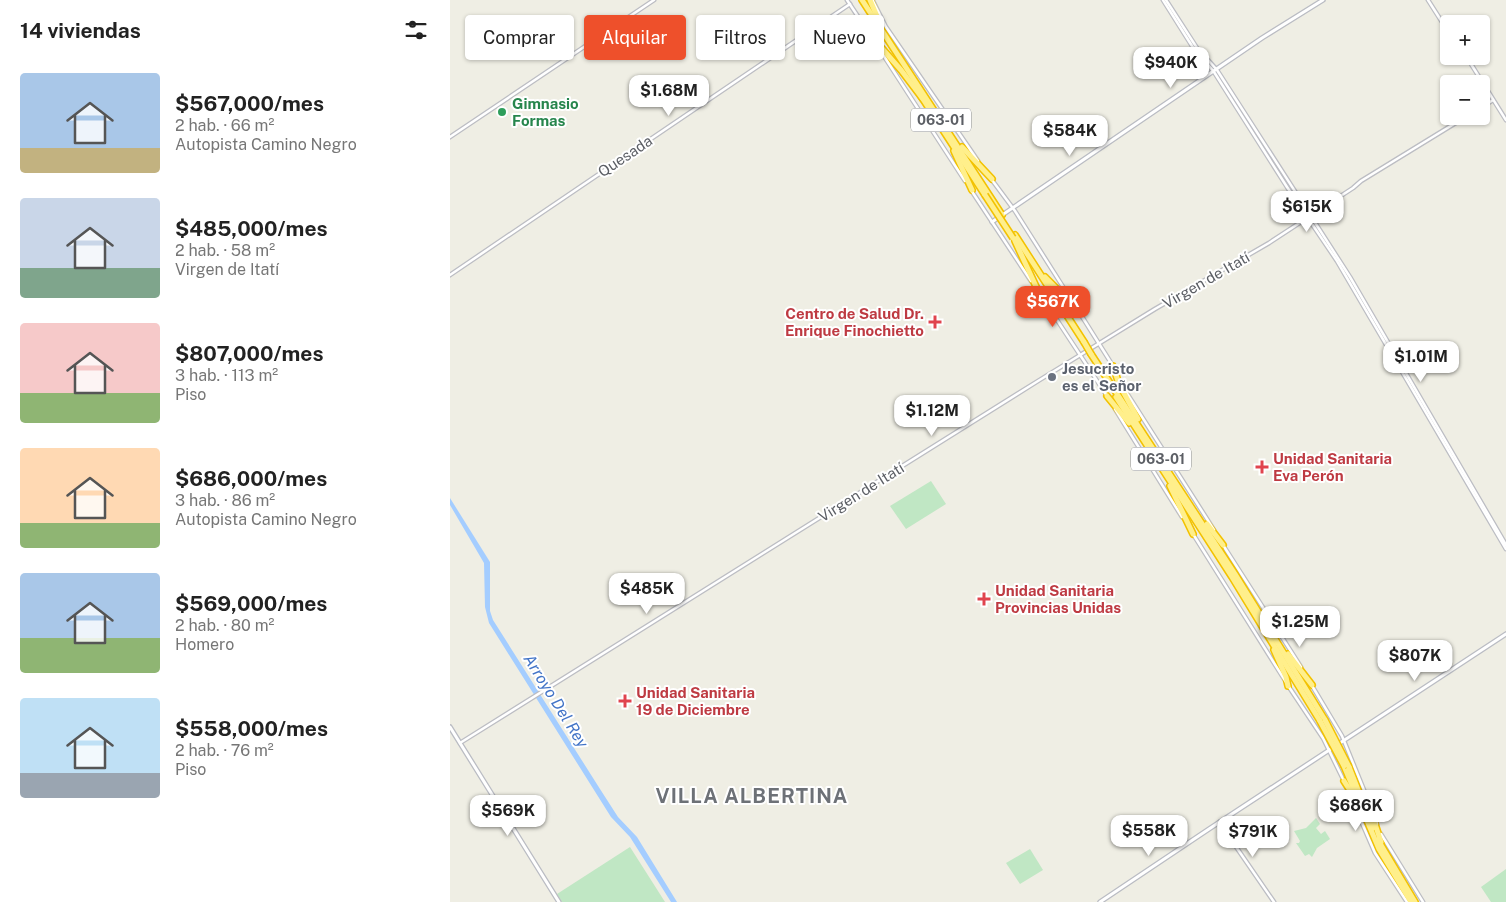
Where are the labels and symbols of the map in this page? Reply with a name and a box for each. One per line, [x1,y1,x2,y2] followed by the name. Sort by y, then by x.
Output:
[1136,46,1206,89] pin: $940K
[628,74,710,117] pin: $1.68M
[512,95,579,129] place label: Gimnasio Formas
[496,106,508,118] marker: Gimnasio Formas
[911,108,971,132] road number: 063-01
[1035,114,1105,157] pin: $584K
[595,132,655,180] street label: Quesada
[1272,190,1342,233] pin: $615K
[1159,248,1253,312] street label: Virgen de Itatí
[1018,286,1088,328] pin: $567K
[785,305,924,339] place label: Centro de Salud Dr. Enrique Finochietto
[928,315,942,329] marker: Centro de Salud Dr. Enrique Finochietto
[1380,340,1462,383] pin: $1.01M
[1062,360,1141,394] place label: Jesucristo es el Señor
[1046,371,1058,383] marker: Jesucristo es el Señor
[891,394,973,437] pin: $1.12M
[1131,448,1191,470] road number: 063-01
[1273,450,1392,484] place label: Unidad Sanitaria Eva Perón
[815,459,907,525] street label: Virgen de Itatí
[1255,460,1269,474] marker: Unidad Sanitaria Eva Perón
[612,572,682,615] pin: $485K
[995,582,1121,616] place label: Unidad Sanitaria Provincias Unidas
[977,592,991,606] marker: Unidad Sanitaria Provincias Unidas
[1259,606,1341,648] pin: $1.25M
[1380,640,1450,682] pin: $807K
[520,651,593,752] water label: Arroyo Del Rey
[636,684,755,718] place label: Unidad Sanitaria 19 de Diciembre
[618,694,632,708] marker: Unidad Sanitaria 19 de Diciembre
[656,784,848,808] district label: VILLA ALBERTINA
[1321,790,1391,832] pin: $686K
[473,794,543,837] pin: $569K
[1114,814,1184,857] pin: $558K
[1218,816,1288,858] pin: $791K

